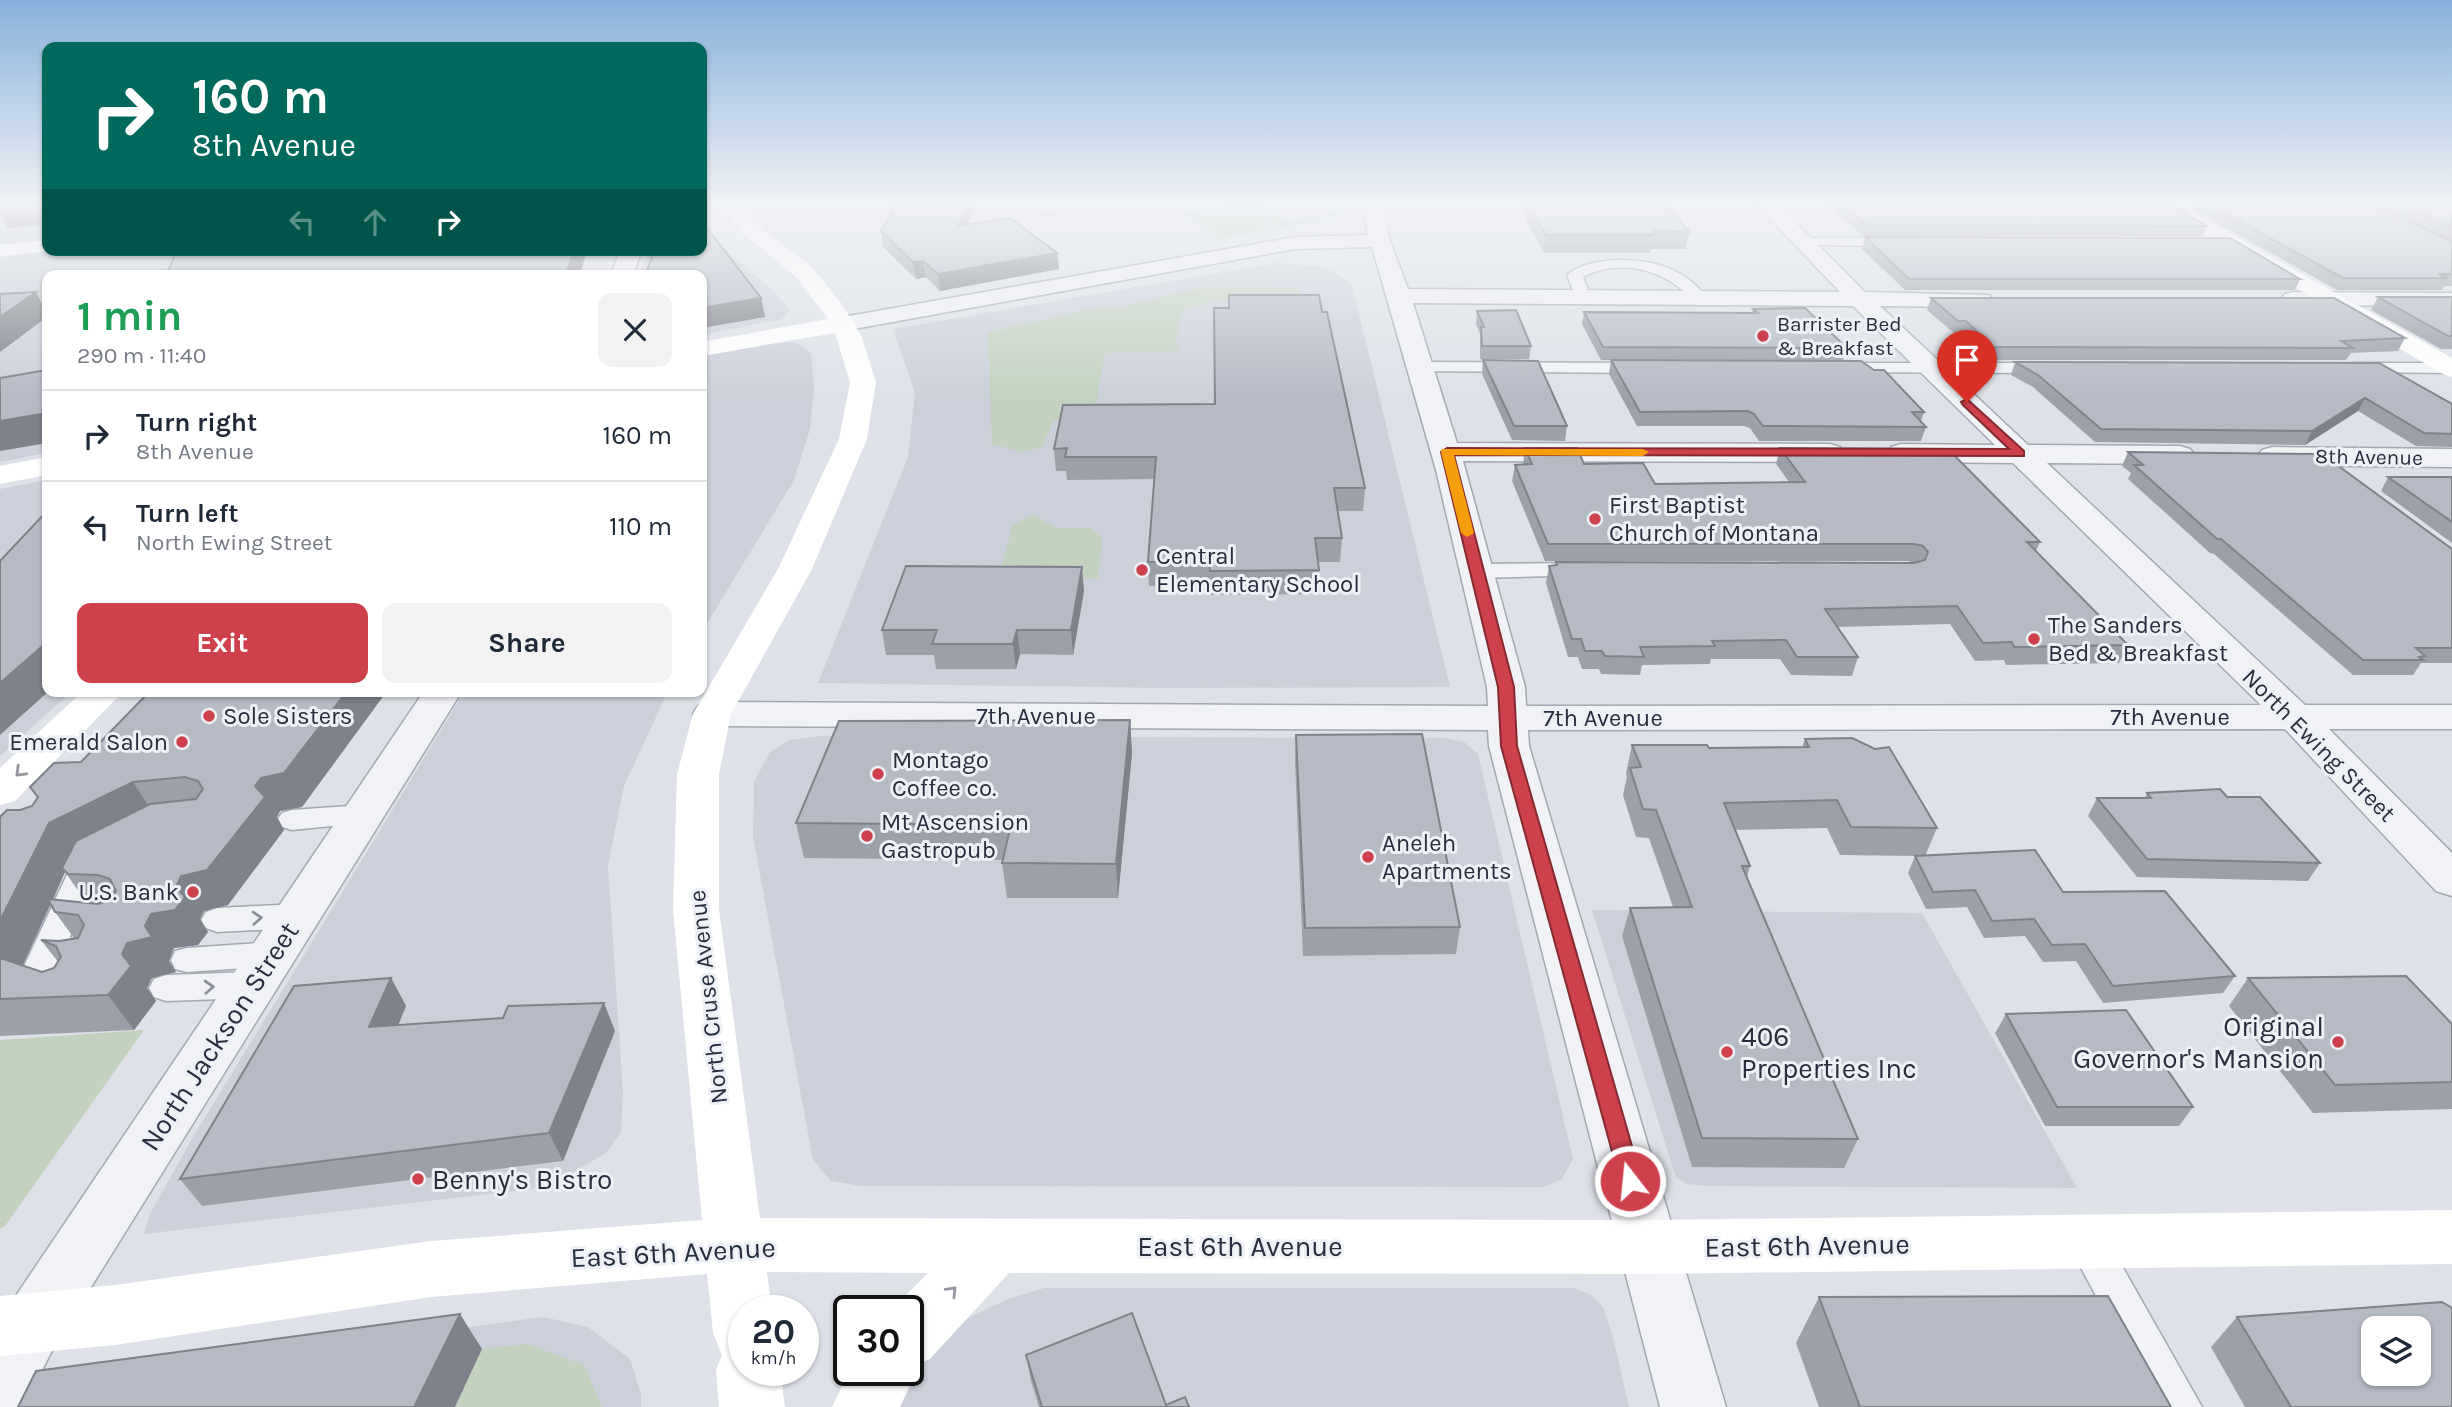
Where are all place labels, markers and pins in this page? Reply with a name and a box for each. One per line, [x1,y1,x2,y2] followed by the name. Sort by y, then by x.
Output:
[1777,312,1902,360] place label: Barrister Bed & Breakfast
[1755,328,1771,344] marker: Barrister Bed & Breakfast
[1937,330,1997,402] pin
[1609,491,1819,547] place label: First Baptist Church of Montana
[1587,511,1603,527] marker: First Baptist Church of Montana
[1156,542,1360,598] place label: Central Elementary School
[1134,562,1150,578] marker: Central Elementary School
[2048,611,2228,667] place label: The Sanders Bed & Breakfast
[2026,631,2042,647] marker: The Sanders Bed & Breakfast
[223,702,352,730] place label: Sole Sisters
[201,708,217,724] marker: Sole Sisters
[9,728,168,756] place label: Emerald Salon
[174,734,190,750] marker: Emerald Salon
[892,746,996,802] place label: Montago Coffee co.
[870,766,886,782] marker: Montago Coffee co.
[881,808,1029,864] place label: Mt Ascension Gastropub
[859,828,875,844] marker: Mt Ascension Gastropub
[1382,829,1512,885] place label: Aneleh Apartments
[1360,849,1376,865] marker: Aneleh Apartments
[78,878,179,906] place label: U.S. Bank
[185,884,201,900] marker: U.S. Bank
[2073,1010,2324,1075] place label: Original Governor's Mansion
[1741,1020,1917,1085] place label: 406 Properties Inc
[2330,1034,2346,1050] marker: Original Governor's Mansion
[1719,1044,1735,1060] marker: 406 Properties Inc
[432,1163,612,1196] place label: Benny's Bistro
[410,1171,426,1187] marker: Benny's Bistro

